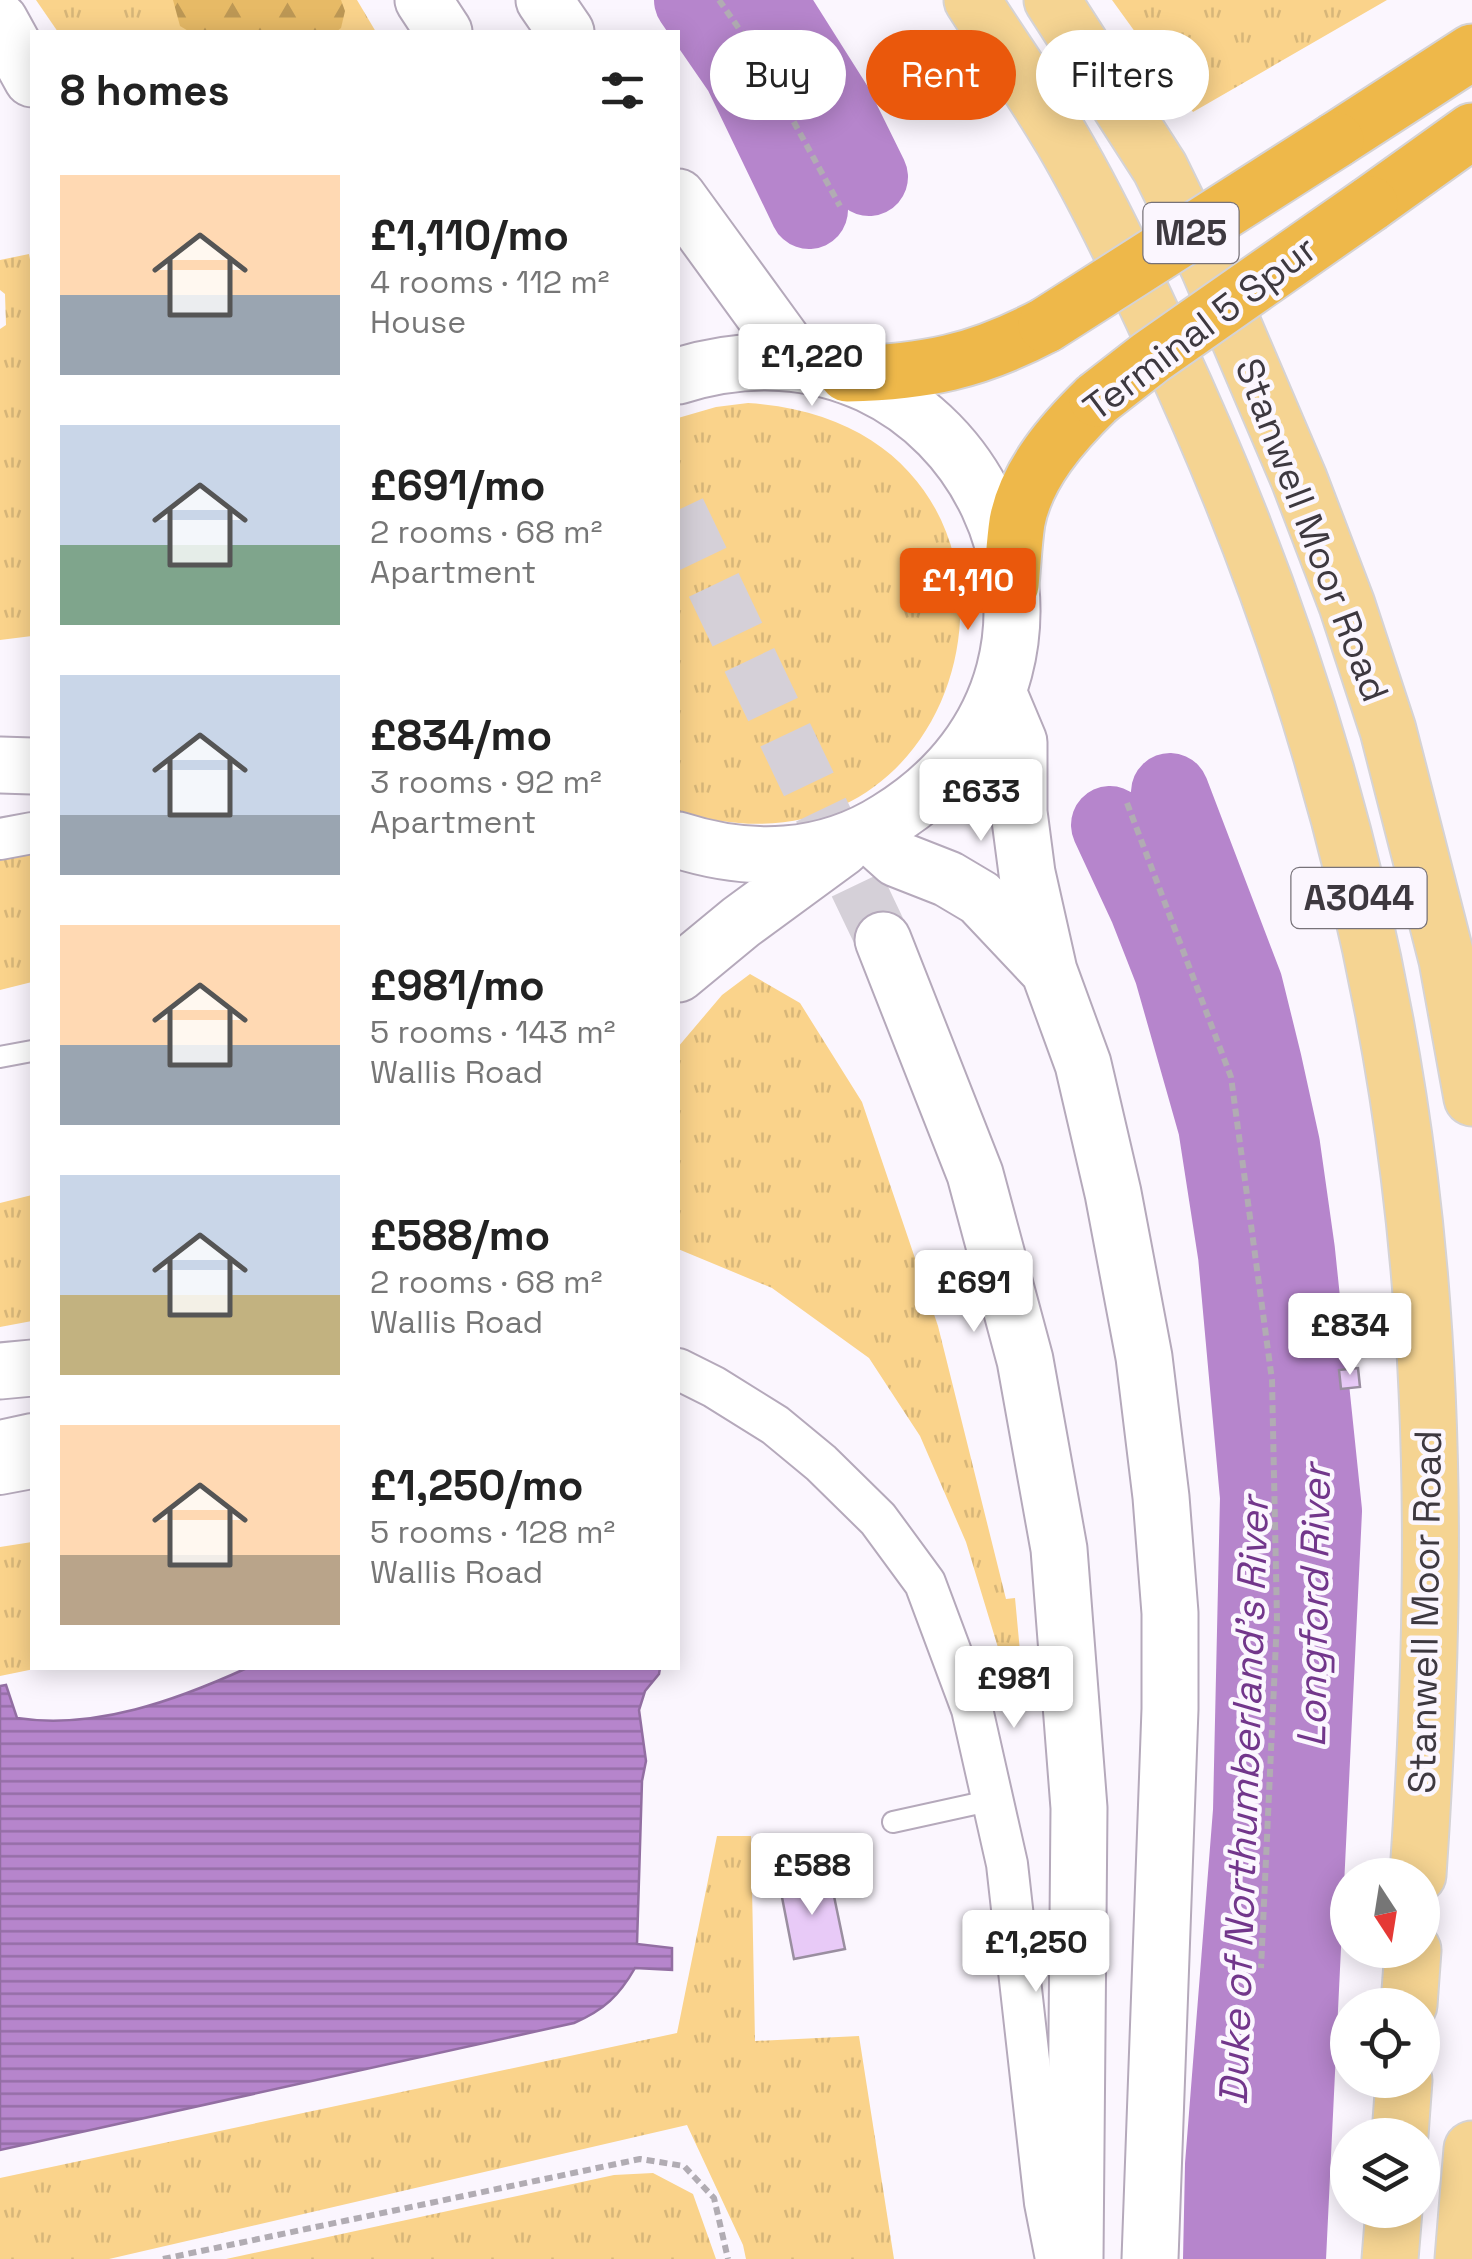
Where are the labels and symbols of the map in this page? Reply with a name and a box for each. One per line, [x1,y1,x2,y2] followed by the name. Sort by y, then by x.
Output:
[1144,203,1238,263] road number: M25
[1074,225,1326,431] street label: Terminal 5 Spur
[731,324,893,409] pin: £1,220
[1224,352,1400,708] street label: Stanwell Moor Road
[887,548,1049,633] pin: £1,110
[922,759,1040,844] pin: £633
[1292,868,1426,928] road number: A3044
[915,1250,1033,1335] pin: £691
[1291,1293,1409,1378] pin: £834
[1398,1430,1452,1794] street label: Stanwell Moor Road
[1286,1460,1342,1748] water label: Longford River
[1208,1492,1280,2106] water label: Duke of Northumberland's River
[955,1646,1073,1731] pin: £981
[753,1833,871,1918] pin: £588
[1330,1858,1440,1968] north arrow
[955,1910,1117,1995] pin: £1,250

